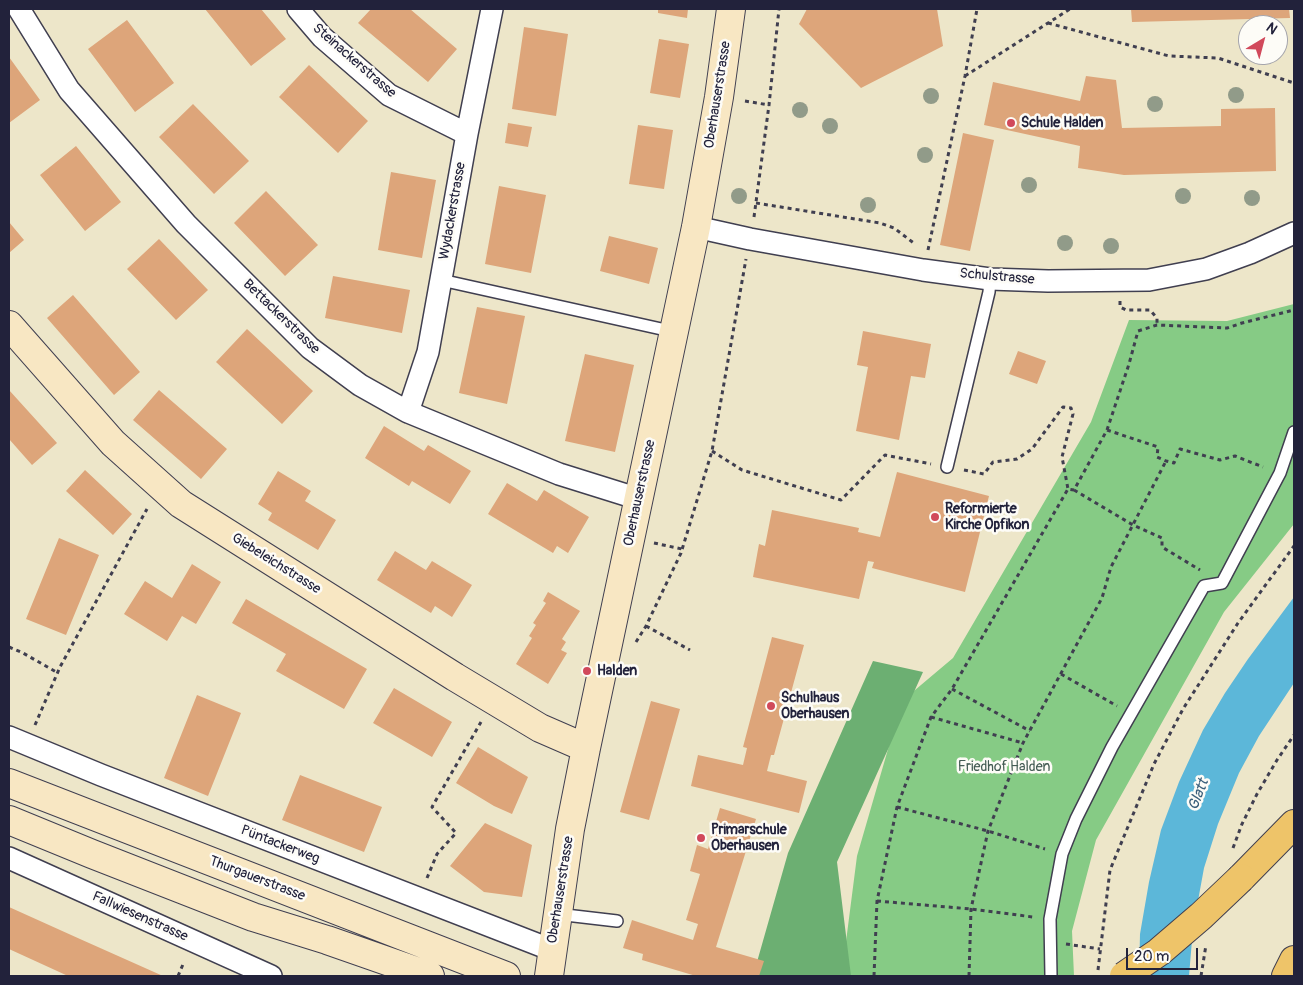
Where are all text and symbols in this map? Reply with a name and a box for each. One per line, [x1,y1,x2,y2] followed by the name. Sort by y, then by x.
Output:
[1238,15,1288,65] north arrow
[1263,19,1281,38] text: N
[309,20,399,102] street label: Steinackerstrasse
[701,40,735,150] street label: Oberhauserstrasse
[1021,115,1103,131] place label: Schule Halden
[1005,117,1017,129] marker: Schule Halden
[436,161,470,261] street label: Wydackerstrasse
[959,265,1035,289] street label: Schulstrasse
[239,276,323,358] street label: Bettackerstrasse
[621,438,659,548] street label: Oberhauserstrasse
[945,501,1029,534] place label: Reformierte Kirche Opfikon
[929,511,941,523] marker: Reformierte Kirche Opfikon
[228,530,324,598] street label: Giebeleichstrasse
[597,663,637,679] place label: Halden
[581,665,593,677] marker: Halden
[781,690,849,722] place label: Schulhaus Oberhausen
[765,700,777,712] marker: Schulhaus Oberhausen
[958,759,1050,775] park label: Friedhof Halden
[1185,777,1213,813] water label: Glatt
[238,822,322,868] street label: Püntackerweg
[711,822,787,854] place label: Primarschule Oberhausen
[695,832,707,844] marker: Primarschule Oberhausen
[544,835,578,945] street label: Oberhauserstrasse
[207,853,307,905] street label: Thurgauerstrasse
[90,888,190,946] street label: Fallwiesenstrasse
[1128,938,1200,970] scale bar
[1134,947,1169,966] text: 20 m

